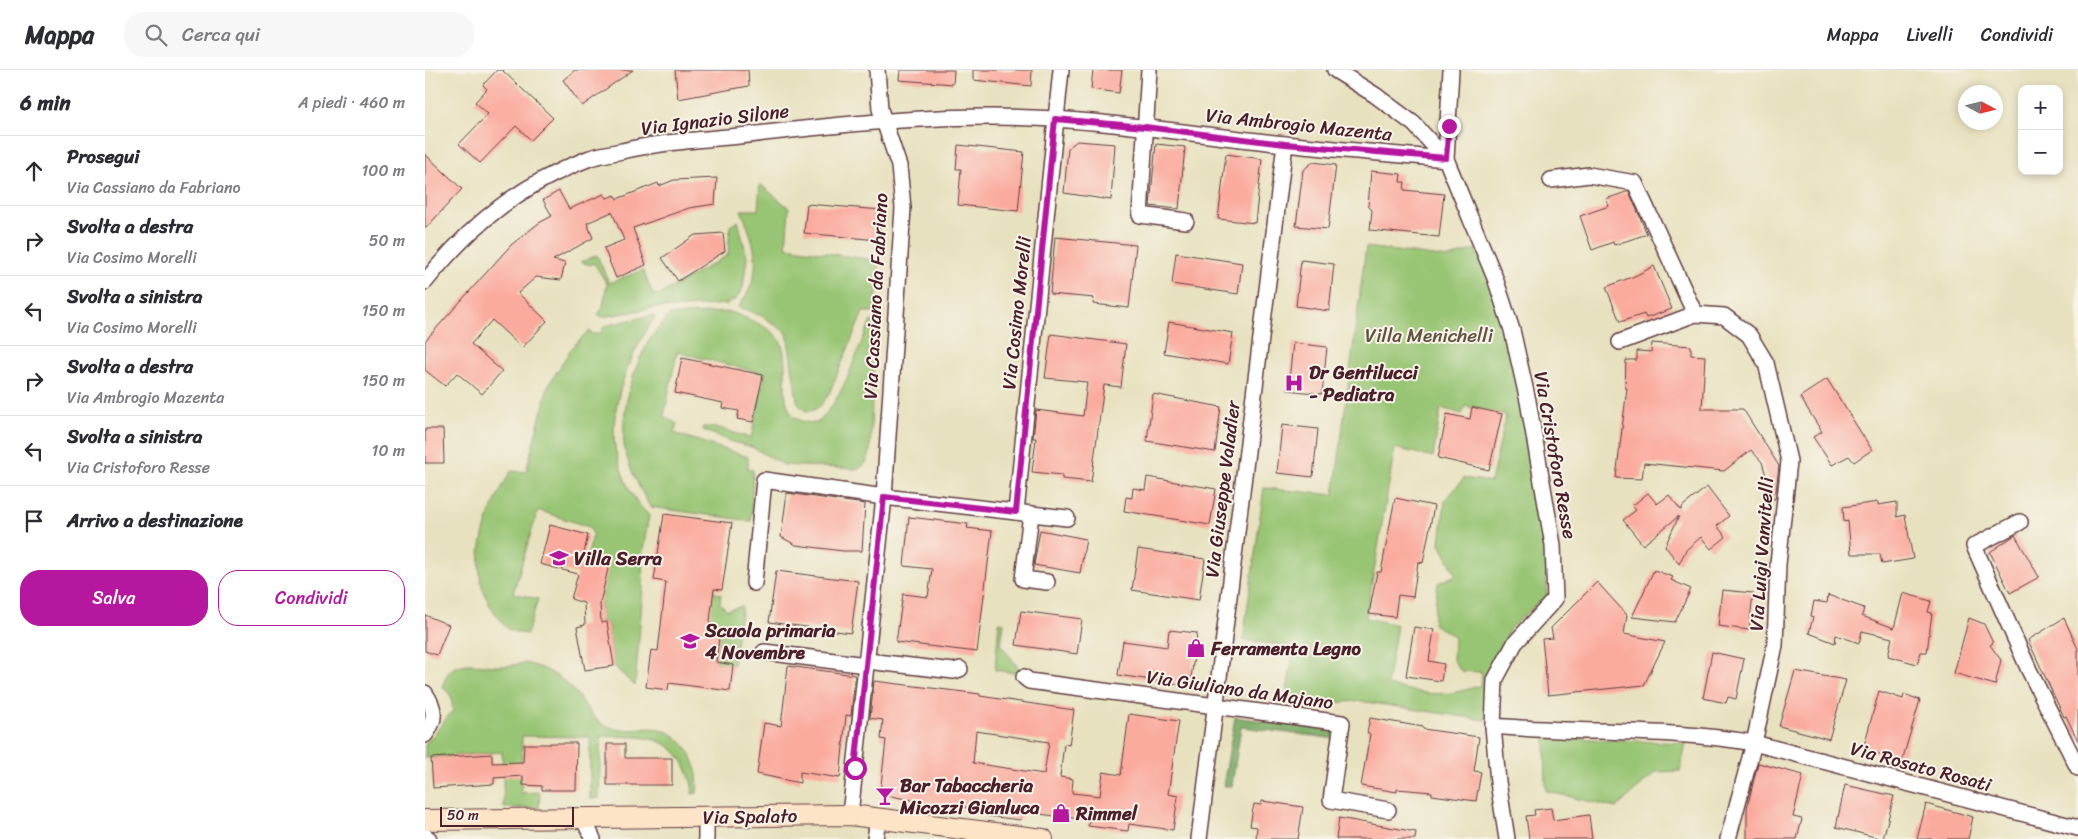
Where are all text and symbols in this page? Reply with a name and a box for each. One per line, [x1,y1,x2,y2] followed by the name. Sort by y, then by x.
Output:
[124,12,474,57] search box
[25,14,94,56] text: Mappa
[182,18,260,51] text: Cerca qui
[1827,19,1879,51] text: Mappa
[1907,19,1953,51] text: Livelli
[1981,19,2053,51] text: Condividi
[142,21,170,49] icon: search
[20,84,71,122] text: 6 min
[1958,85,2003,130] north arrow
[2018,85,2063,175] map controls
[2018,85,2063,130] button: +
[298,88,405,117] text: A piedi · 460 m
[639,94,791,145] street label: Via Ignazio Silone
[1204,98,1394,151] street label: Via Ambrogio Mazenta
[1438,115,1461,138] route end
[2018,130,2063,175] button: −
[67,140,140,173] text: Prosegui
[361,156,405,185] text: 100 m
[20,157,48,185] icon: ahead
[67,173,241,202] text: Via Cassiano da Fabriano
[854,192,897,400] street label: Via Cassiano da Fabriano
[67,210,193,243] text: Svolta a destra
[369,226,405,255] text: 50 m
[20,227,48,255] icon: right
[992,234,1041,391] street label: Via Cosimo Morelli
[67,243,197,272] text: Via Cosimo Morelli
[67,280,202,313] text: Svolta a sinistra
[362,296,405,325] text: 150 m
[20,297,48,325] icon: left
[67,313,197,342] text: Via Cosimo Morelli
[1365,319,1494,352] park label: Villa Menichelli
[67,350,193,383] text: Svolta a destra
[1309,356,1419,411] place label: Dr Gentilucci - Pediatra
[362,366,405,395] text: 150 m
[20,367,48,395] icon: right
[1525,369,1587,542] street label: Via Cristoforo Resse
[1283,372,1305,394] hospital icon: Dr Gentilucci - Pediatra
[67,383,224,412] text: Via Ambrogio Mazenta
[1195,397,1250,580] street label: Via Giuseppe Valadier
[67,420,202,453] text: Svolta a sinistra
[372,436,405,465] text: 10 m
[20,437,48,465] icon: left
[67,453,210,482] text: Via Cristoforo Resse
[1740,475,1783,632] street label: Via Luigi Vanvitelli
[67,504,243,537] text: Arrivo a destinazione
[20,507,48,535] icon: arrive
[574,542,663,575] place label: Villa Serra
[548,547,570,569] school or university icon: Villa Serra
[20,570,208,626] button: Salva
[218,570,405,626] button: Condividi
[704,614,836,669] place label: Scuola primaria 4 Novembre
[679,630,701,652] school or university icon: Scuola primaria 4 Novembre
[1210,632,1361,665] place label: Ferramenta Legno
[1185,637,1207,659] shop icon: Ferramenta Legno
[1144,660,1336,719] street label: Via Giuliano da Majano
[1847,732,1996,801] street label: Via Rosato Rosati
[844,757,867,780] route start
[899,769,1040,824] place label: Bar Tabaccheria Micozzi Gianluca
[874,785,896,807] bar icon: Bar Tabaccheria Micozzi Gianluca
[1075,797,1138,830] place label: Rimmel
[702,799,798,834] street label: Via Spalato
[1050,802,1072,824] shop icon: Rimmel
[447,803,479,828] text: 50 m
[440,804,574,827] scale bar

